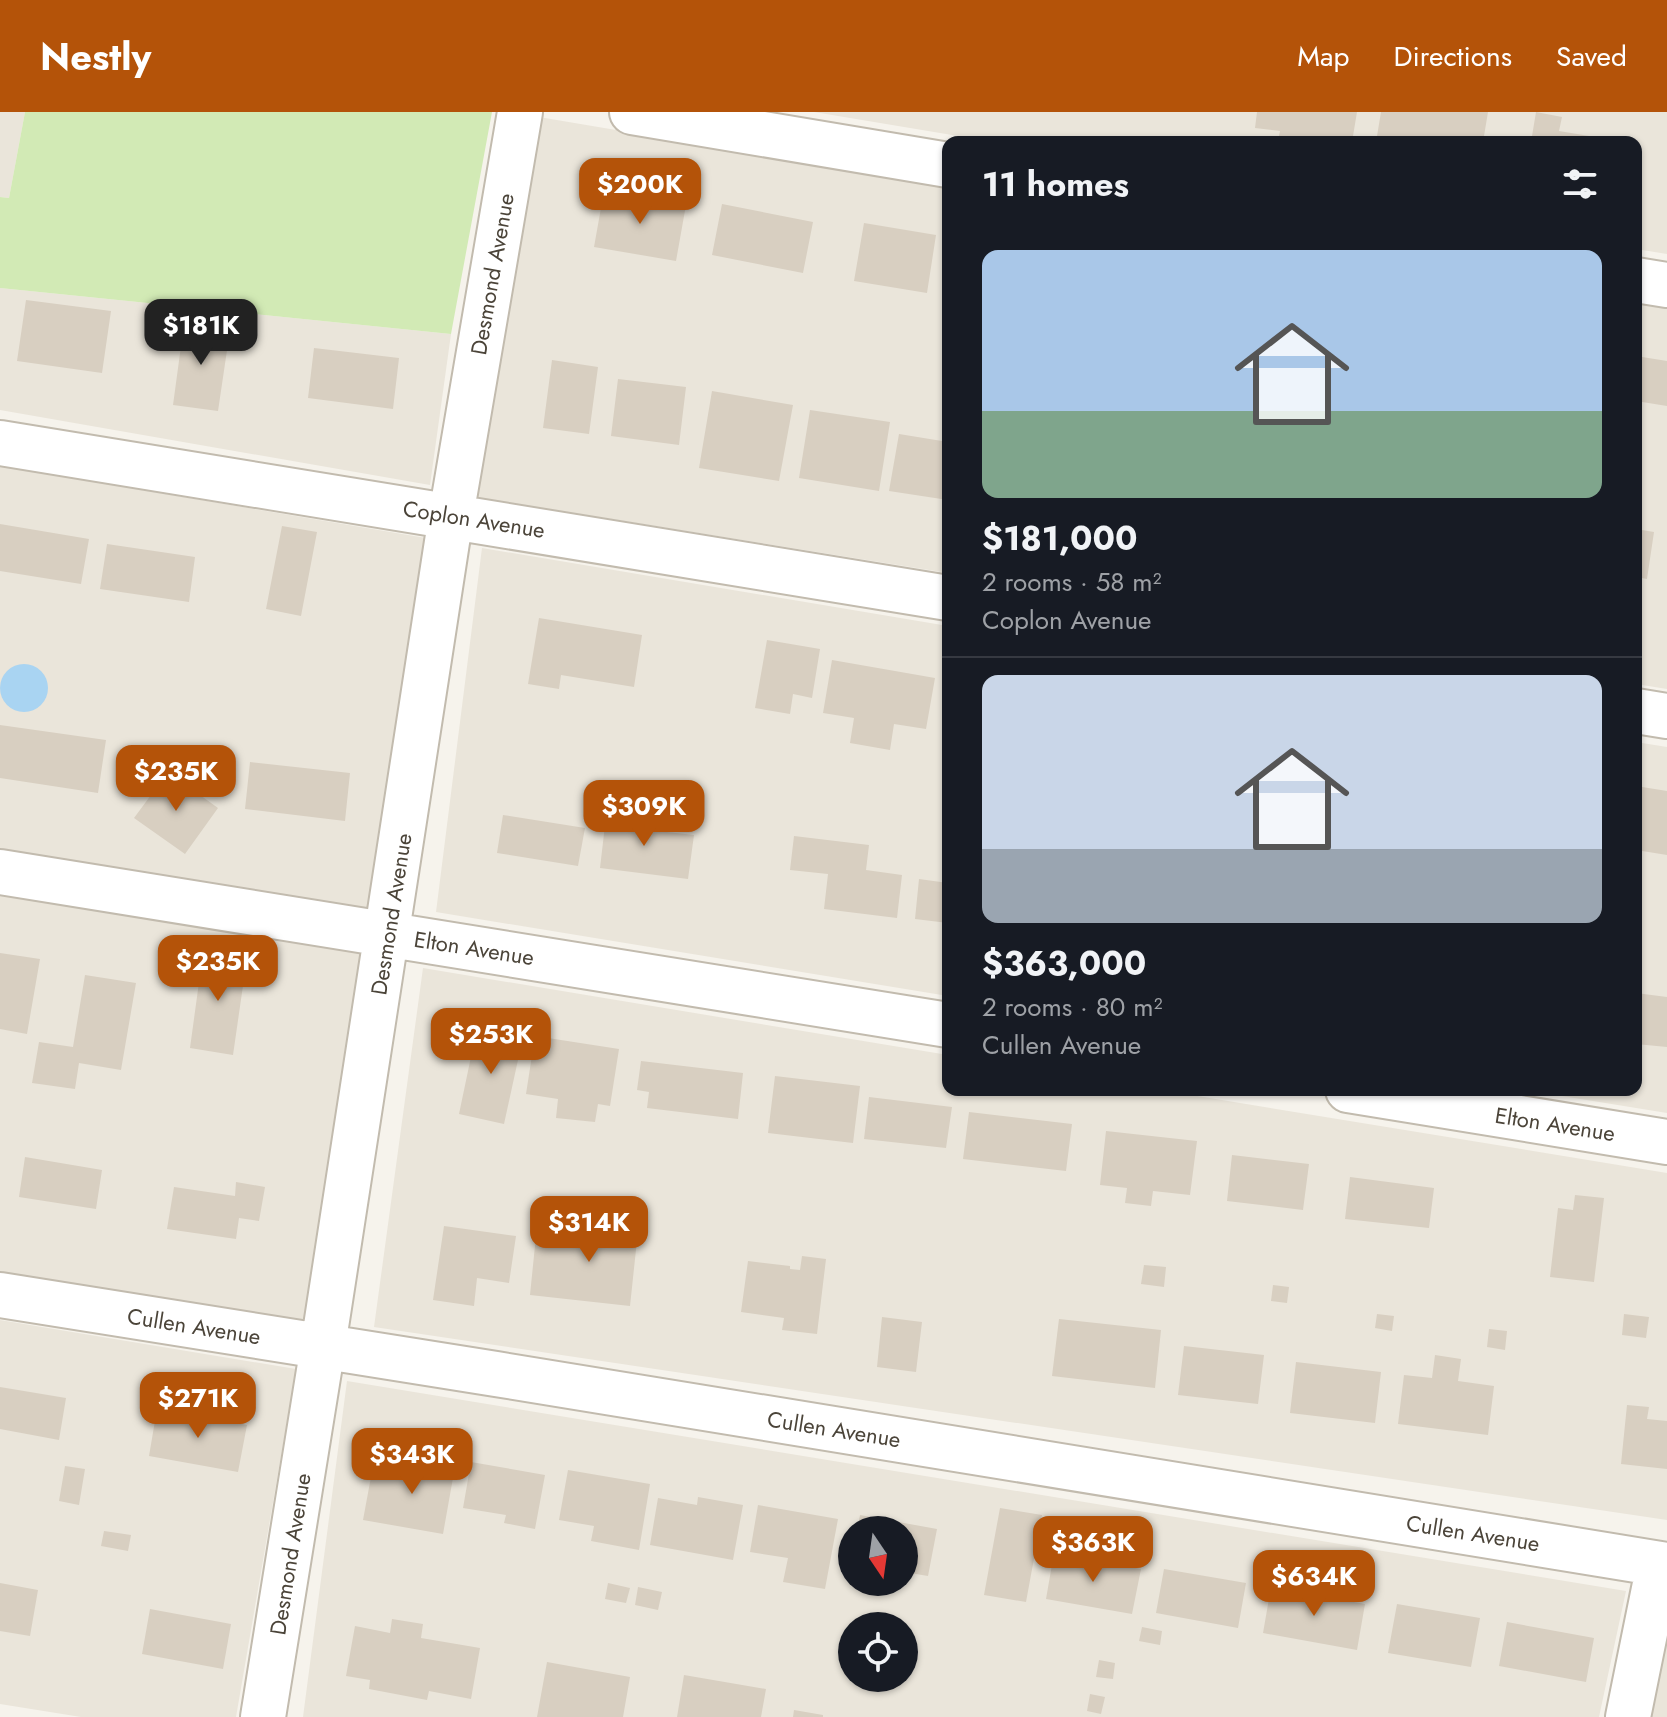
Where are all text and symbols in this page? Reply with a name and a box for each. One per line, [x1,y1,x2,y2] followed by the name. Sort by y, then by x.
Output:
[40,29,151,84] text: Nestly
[1297,36,1349,77] text: Map
[1393,36,1512,77] text: Directions
[1556,36,1627,77] text: Saved
[584,158,696,226] pin: $200K
[982,160,1129,209] text: 11 homes
[1558,162,1602,206] icon: filters
[597,165,683,203] text: $200K
[462,191,522,357] street label: Desmond Avenue
[145,299,257,367] pin: $181K
[1220,302,1364,446] icon: home
[162,306,240,344] text: $181K
[401,492,547,546] street label: Coplon Avenue
[982,514,1138,563] text: $181,000
[982,563,1162,601] text: 2 rooms · 58 m²
[982,601,1151,639] text: Coplon Avenue
[1220,727,1364,871] icon: home
[120,745,232,813] pin: $235K
[134,752,218,790] text: $235K
[588,780,700,848] pin: $309K
[601,787,687,825] text: $309K
[362,831,420,997] street label: Desmond Avenue
[412,923,536,973] street label: Elton Avenue
[162,935,274,1003] pin: $235K
[982,939,1146,988] text: $363,000
[176,942,260,980] text: $235K
[982,988,1163,1026] text: 2 rooms · 80 m²
[435,1008,547,1076] pin: $253K
[449,1015,533,1053] text: $253K
[982,1026,1141,1064] text: Cullen Avenue
[1493,1099,1617,1149] street label: Elton Avenue
[533,1196,645,1264] pin: $314K
[548,1203,630,1241] text: $314K
[125,1300,263,1352] street label: Cullen Avenue
[142,1372,254,1440] pin: $271K
[158,1379,238,1417] text: $271K
[765,1403,903,1455] street label: Cullen Avenue
[356,1428,468,1496] pin: $343K
[370,1435,454,1473] text: $343K
[261,1471,319,1637] street label: Desmond Avenue
[1404,1507,1542,1559] street label: Cullen Avenue
[838,1516,918,1596] north arrow
[838,1516,918,1692] map controls
[1037,1516,1149,1584] pin: $363K
[1051,1523,1135,1561] text: $363K
[1258,1550,1370,1618] pin: $634K
[1271,1557,1357,1595] text: $634K
[838,1612,918,1692] button: locate

